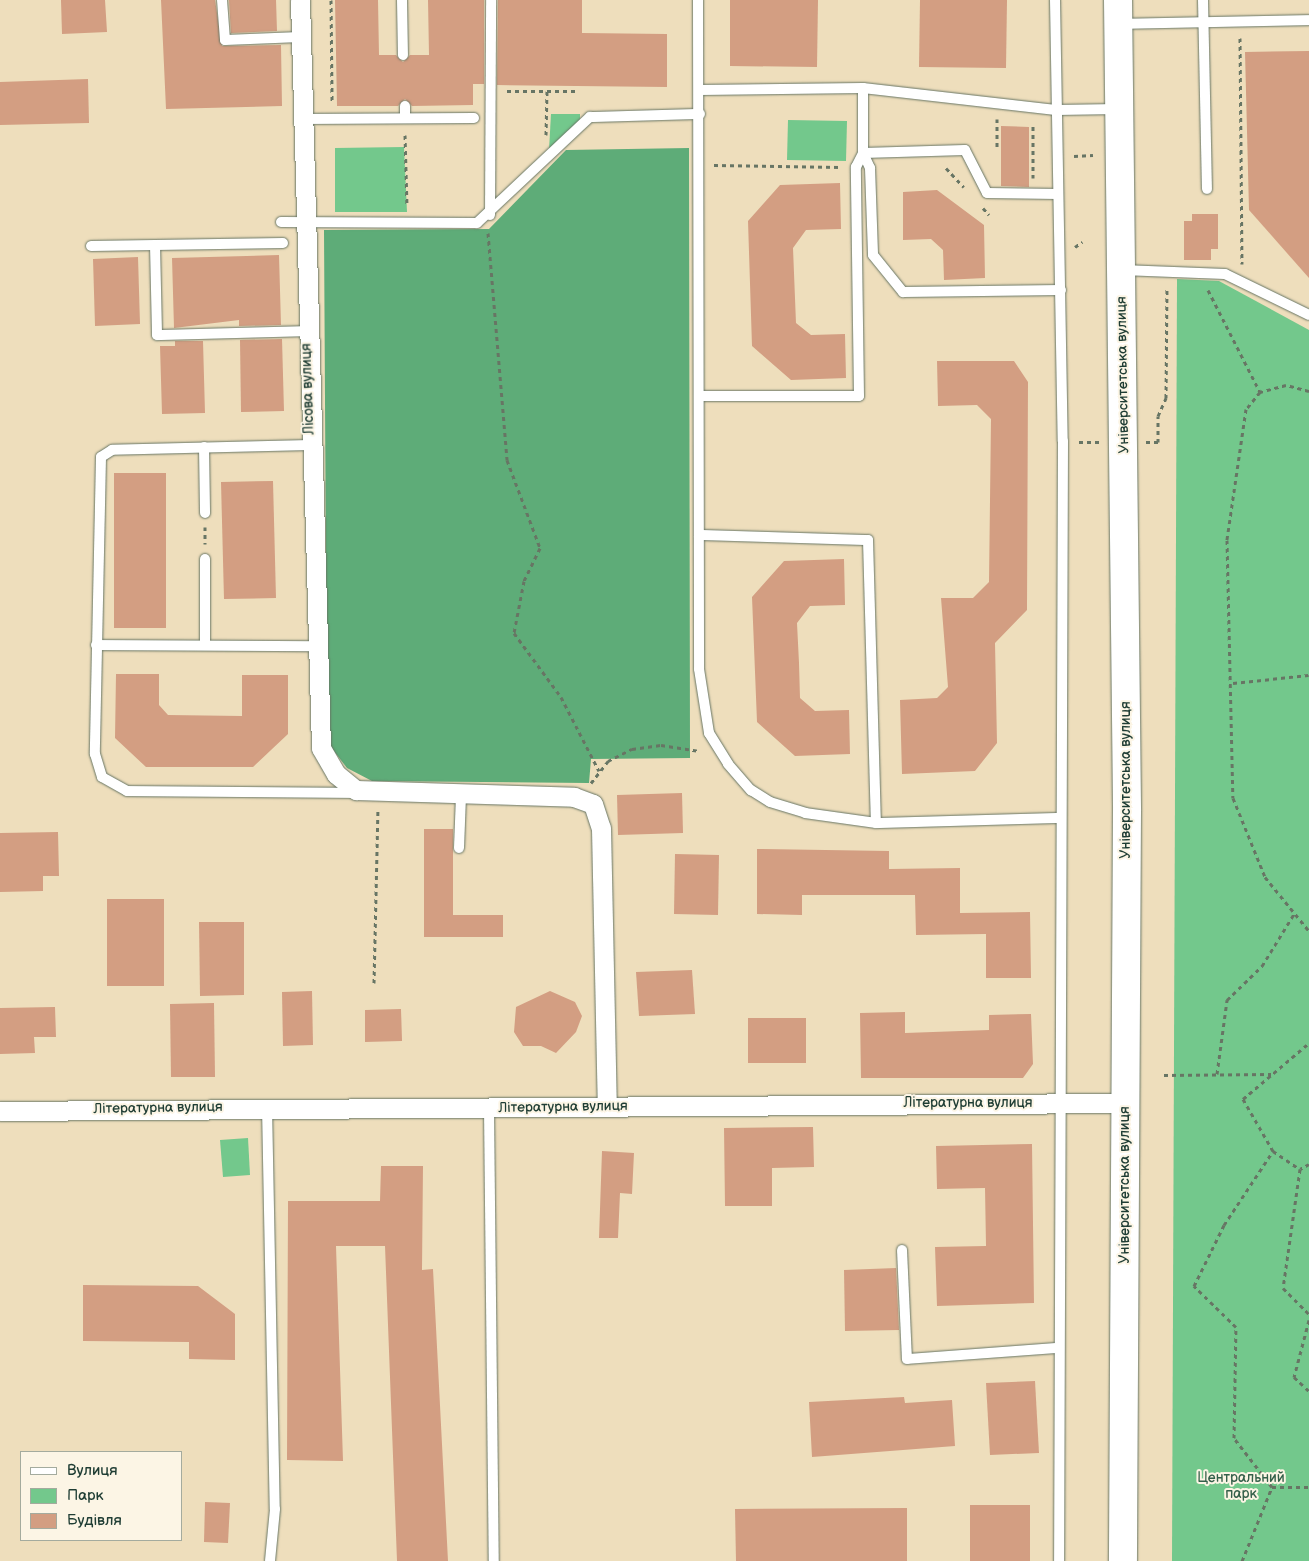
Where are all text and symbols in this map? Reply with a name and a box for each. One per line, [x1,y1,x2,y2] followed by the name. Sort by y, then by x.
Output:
[1113,296,1133,454] street label: Університетська вулиця
[298,343,318,435] street label: Лісова вулиця
[1118,701,1134,859] street label: Університетська вулиця
[903,1095,1033,1111] street label: Літературна вулиця
[498,1097,628,1117] street label: Літературна вулиця
[93,1098,223,1118] street label: Літературна вулиця
[1117,1106,1133,1264] street label: Університетська вулиця
[20,1451,182,1541] legend
[67,1461,118,1480] text: Вулиця
[1197,1470,1285,1502] park label: Центральний парк
[67,1486,104,1505] text: Парк
[67,1511,122,1530] text: Будівля

